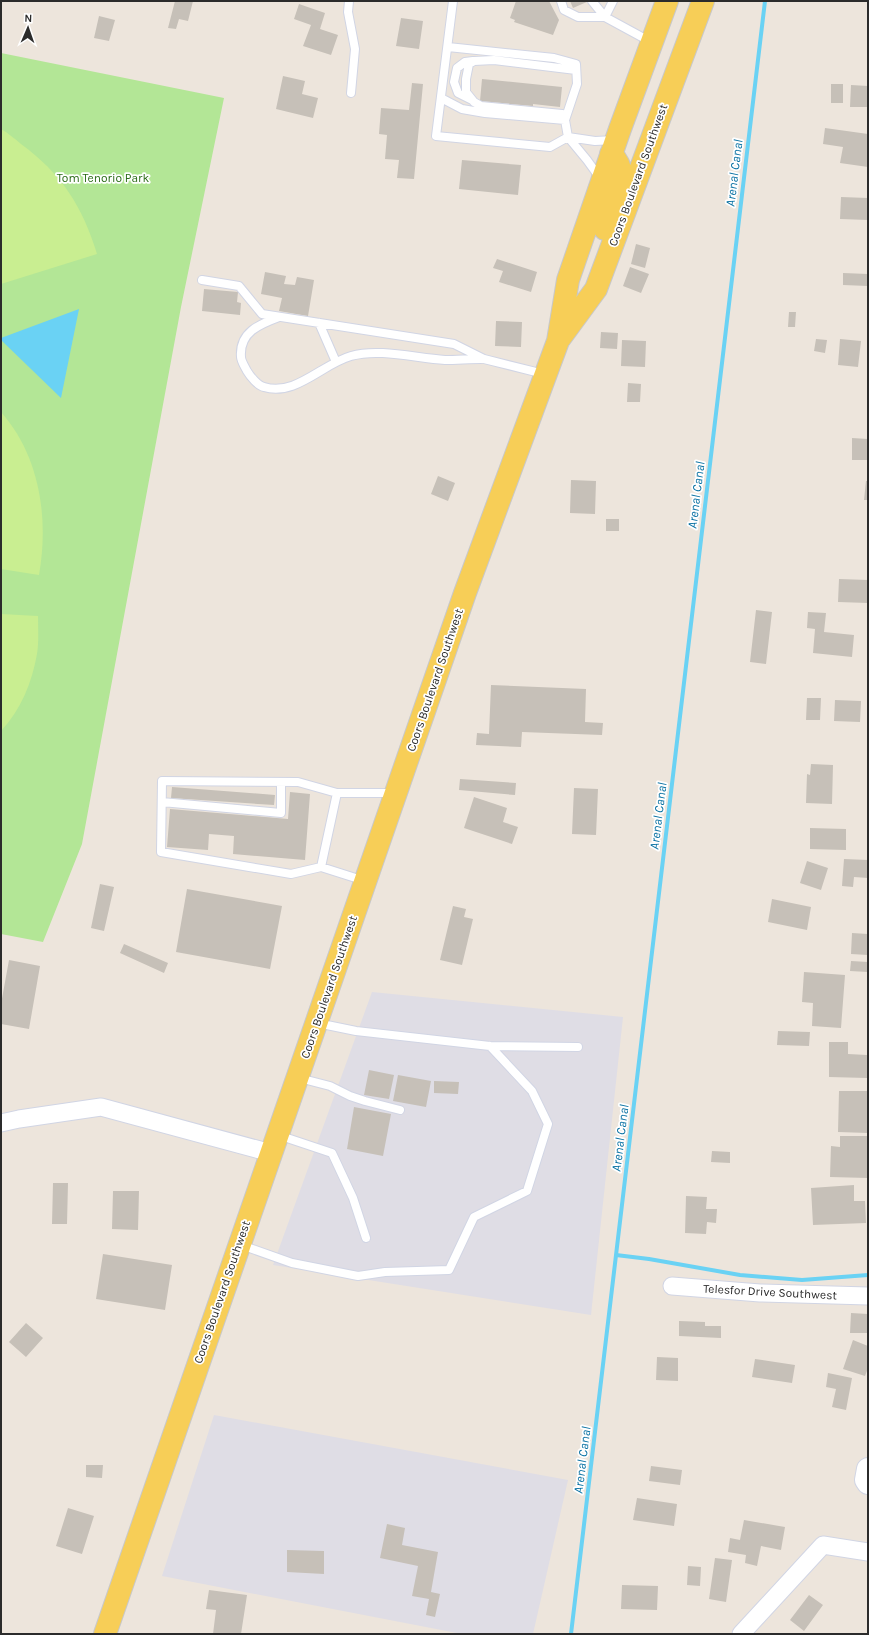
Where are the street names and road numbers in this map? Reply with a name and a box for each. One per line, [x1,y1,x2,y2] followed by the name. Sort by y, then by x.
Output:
[606,102,670,248] street label: Coors Boulevard Southwest
[404,606,466,753] street label: Coors Boulevard Southwest
[298,913,360,1060] street label: Coors Boulevard Southwest
[191,1218,253,1365] street label: Coors Boulevard Southwest
[703,1282,838,1303] street label: Telesfor Drive Southwest

